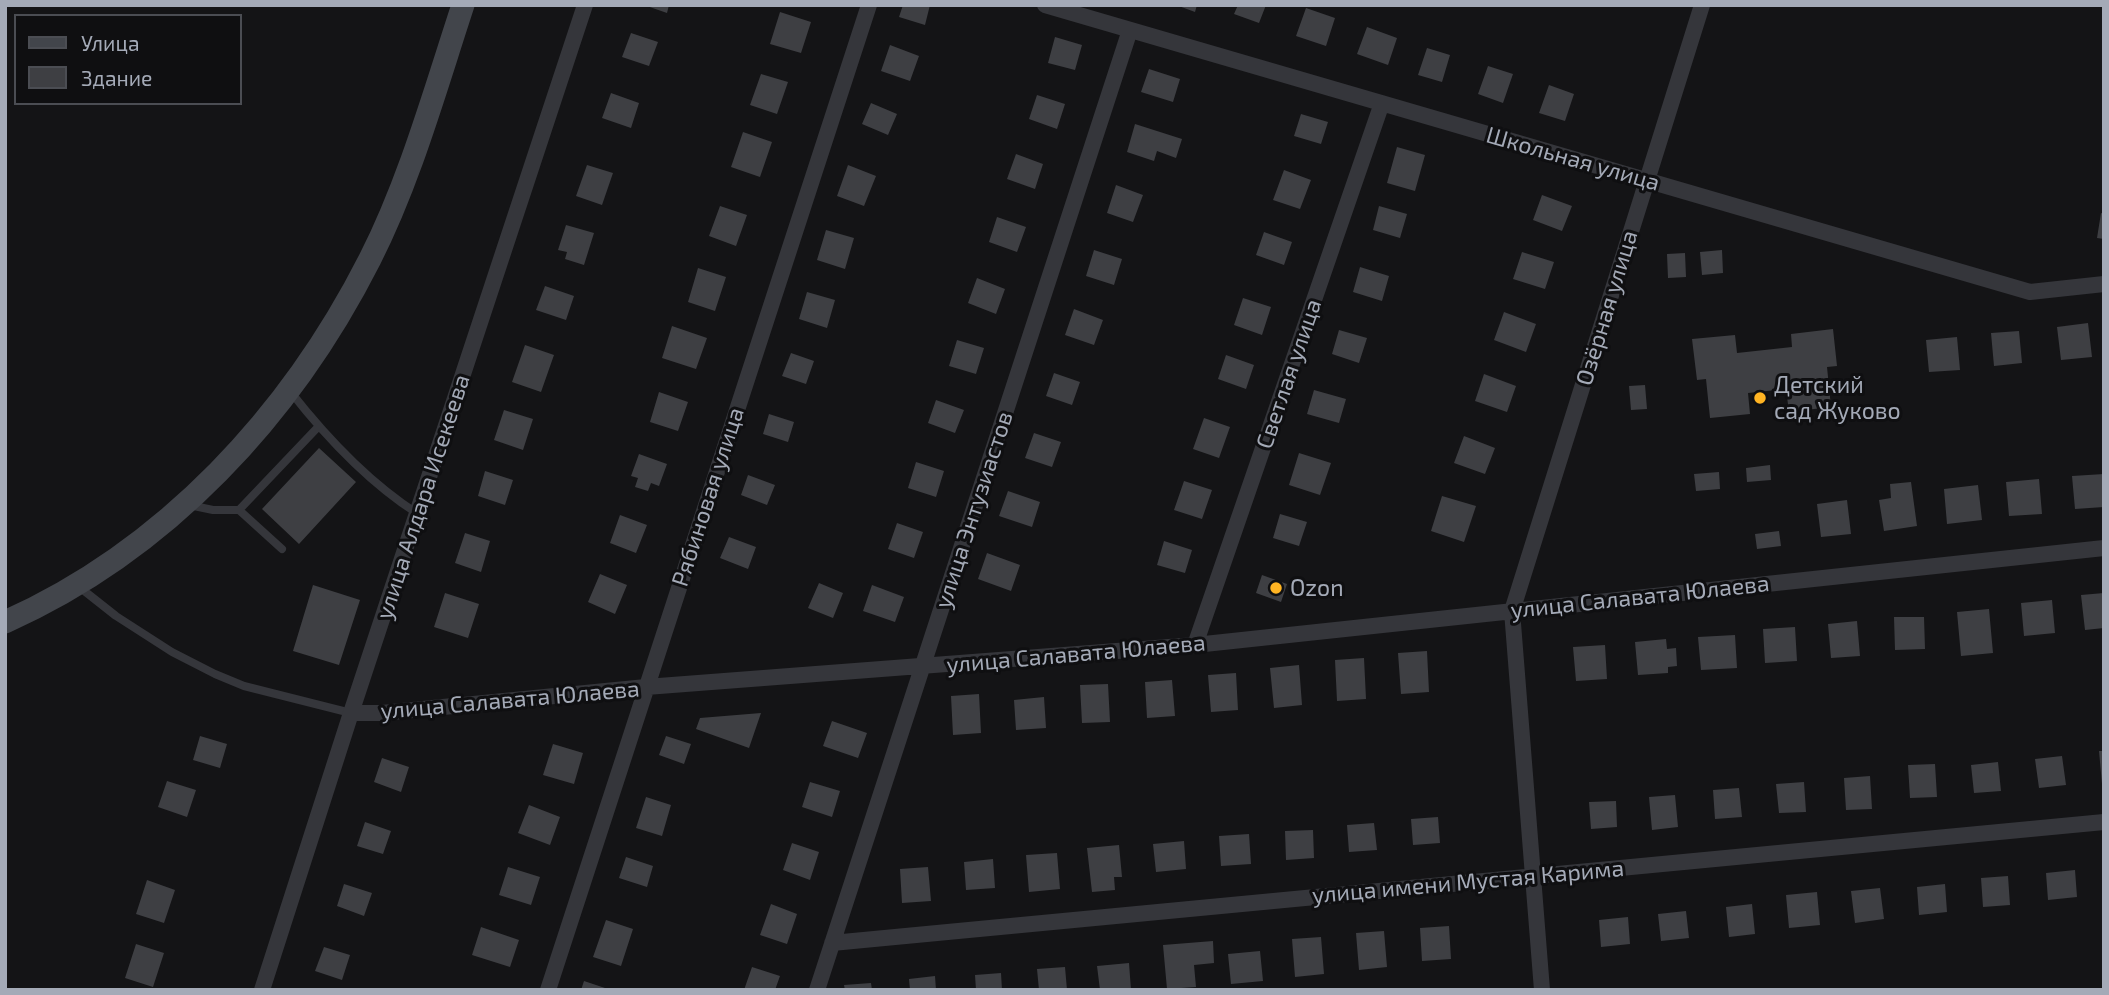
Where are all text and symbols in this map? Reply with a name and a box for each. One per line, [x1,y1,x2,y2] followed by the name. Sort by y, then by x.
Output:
[14,14,242,105] legend
[81,30,140,55] text: Улица
[81,65,152,90] text: Здание
[1483,121,1663,197] street label: Школьная улица
[1570,227,1644,389] street label: Озёрная улица
[1250,296,1328,452] street label: Светлая улица
[370,371,476,623] street label: улица Алдара Исекеева
[1774,371,1901,425] place label: Детский сад Жуково
[1752,390,1768,406] marker: Детский сад Жуково
[666,404,750,590] street label: Рябиновая улица
[929,408,1019,612] street label: улица Энтузиастов
[1509,570,1771,624] street label: улица Салавата Юлаева
[1290,574,1343,602] place label: Ozon
[1268,580,1284,596] marker: Ozon
[945,629,1207,679] street label: улица Салавата Юлаева
[379,675,641,725] street label: улица Салавата Юлаева
[1311,855,1625,909] street label: улица имени Мустая Карима

